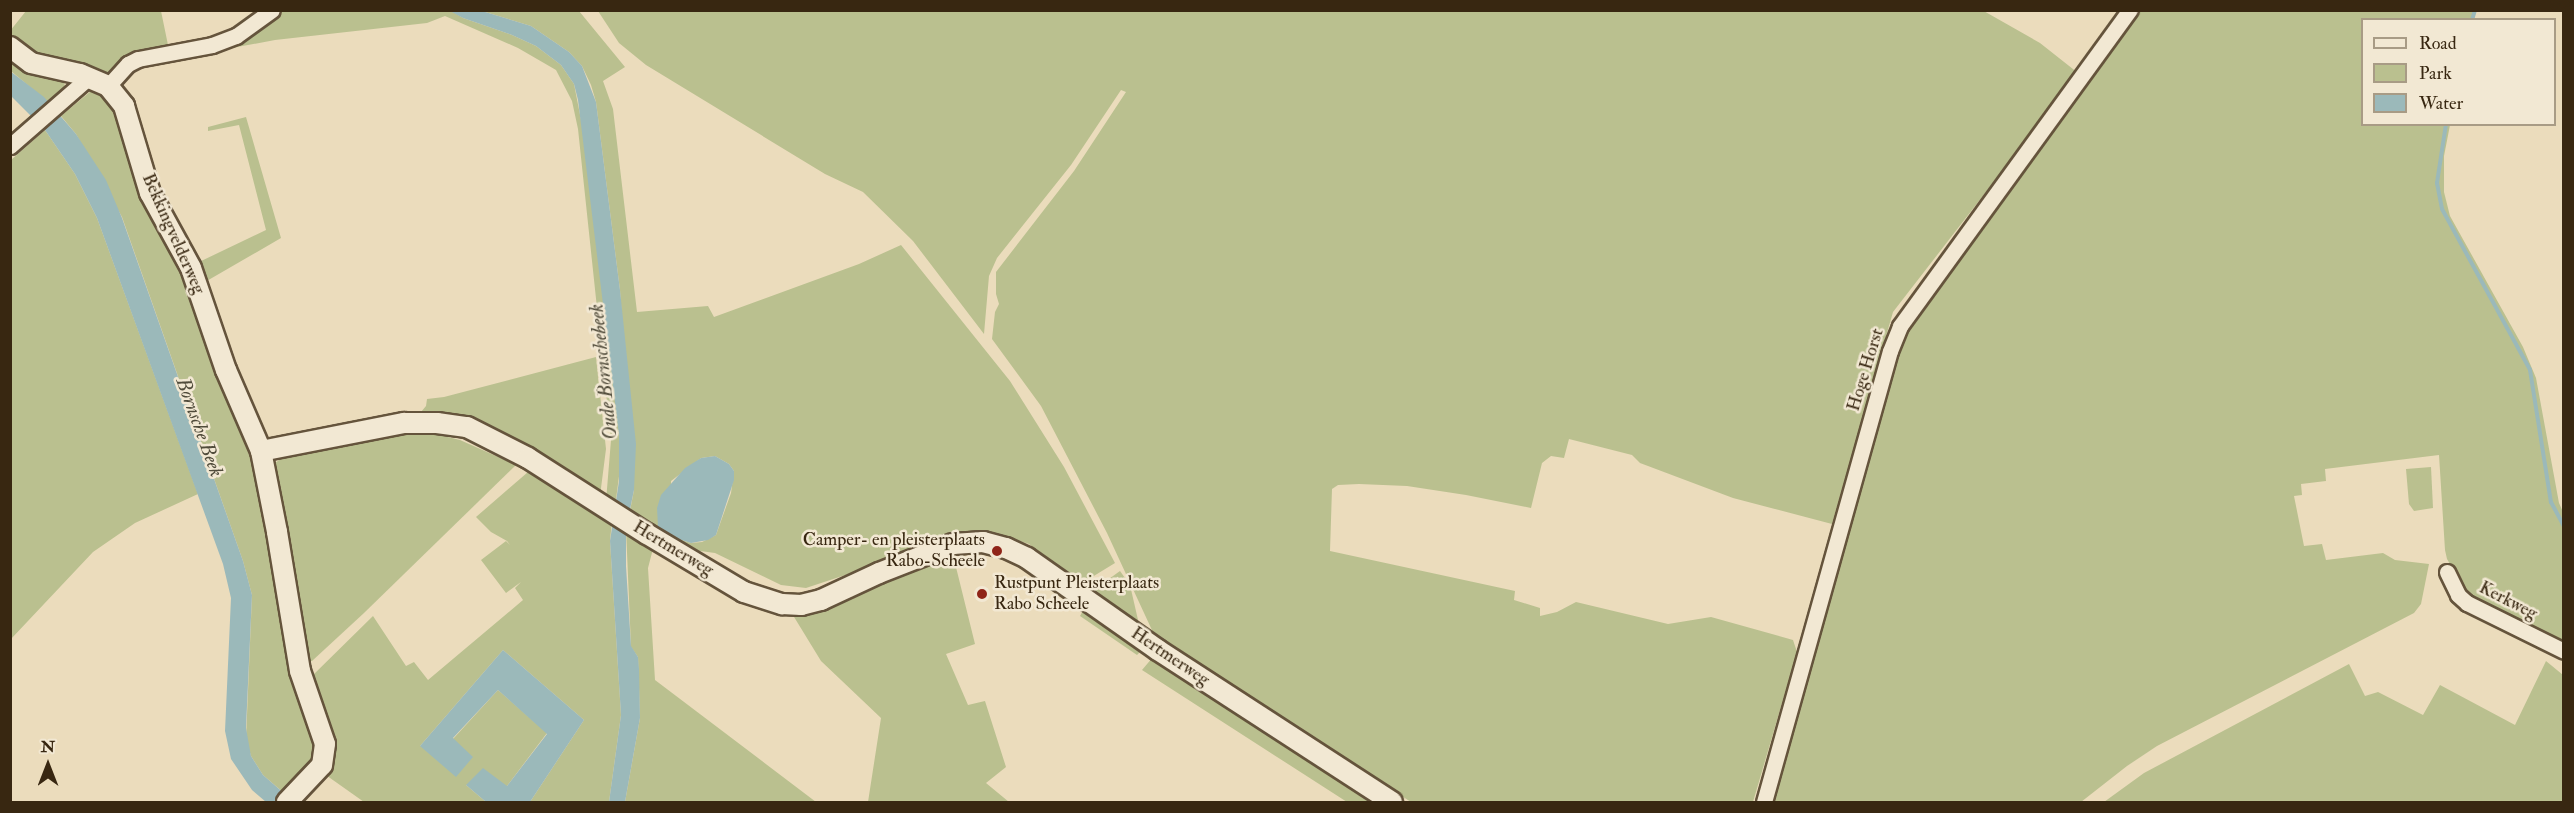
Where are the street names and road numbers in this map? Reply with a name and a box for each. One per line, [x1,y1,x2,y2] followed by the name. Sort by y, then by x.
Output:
[137,170,209,298] street label: Bekkingvelderweg
[1843,326,1889,414] street label: Hoge Horst
[629,517,717,581] street label: Hertmerweg
[2475,577,2541,625] street label: Kerkweg
[1127,623,1213,691] street label: Hertmerweg

